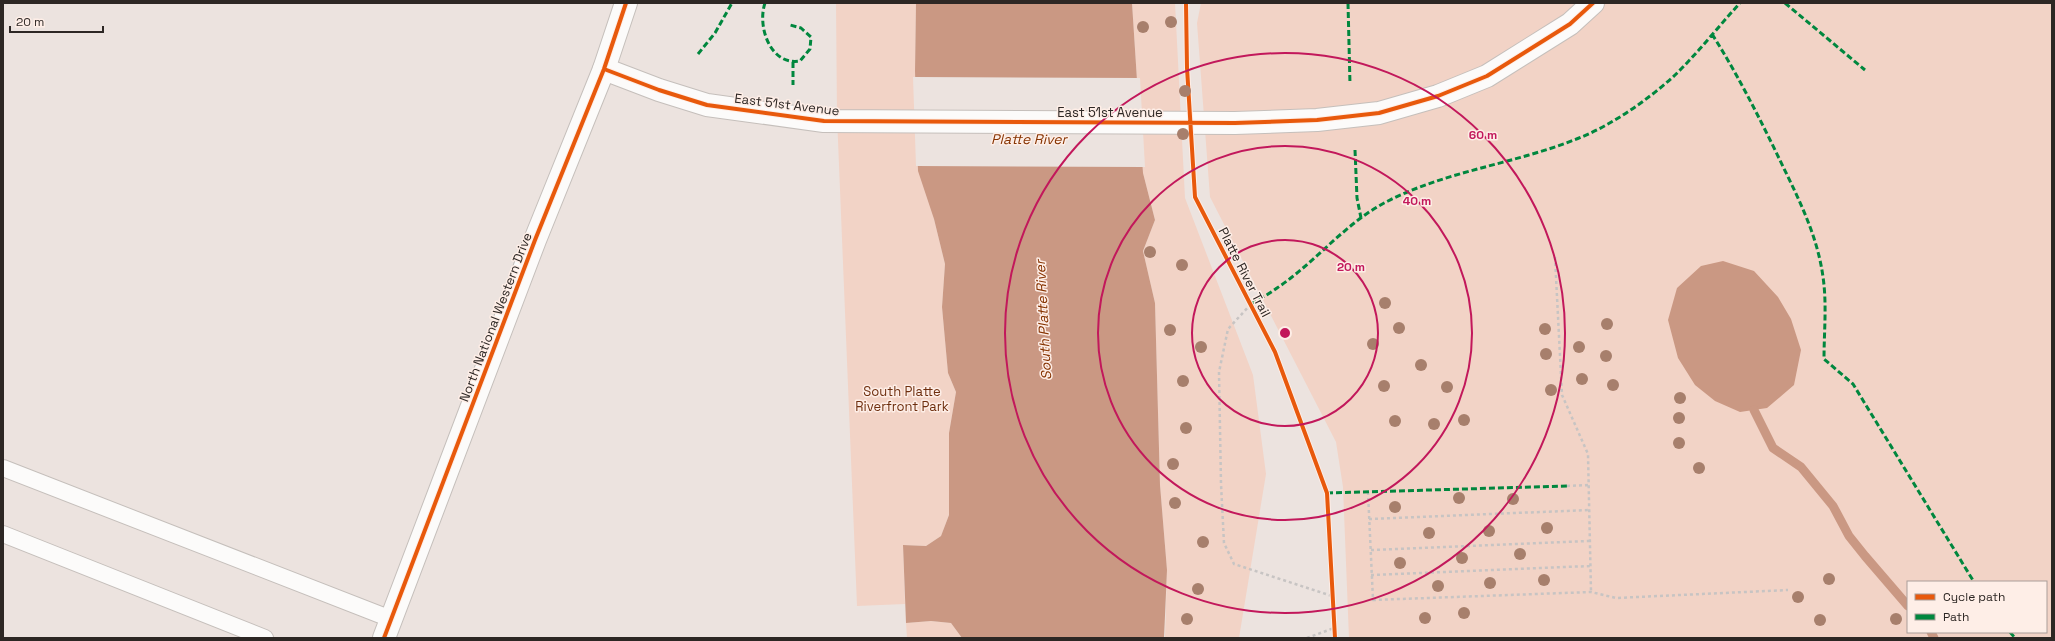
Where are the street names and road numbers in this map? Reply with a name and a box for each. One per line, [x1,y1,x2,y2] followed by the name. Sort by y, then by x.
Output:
[734,90,840,119] street label: East 51st Avenue
[1057,104,1163,121] street label: East 51st Avenue
[1215,224,1275,320] street label: Platte River Trail
[455,230,536,404] street label: North National Western Drive

